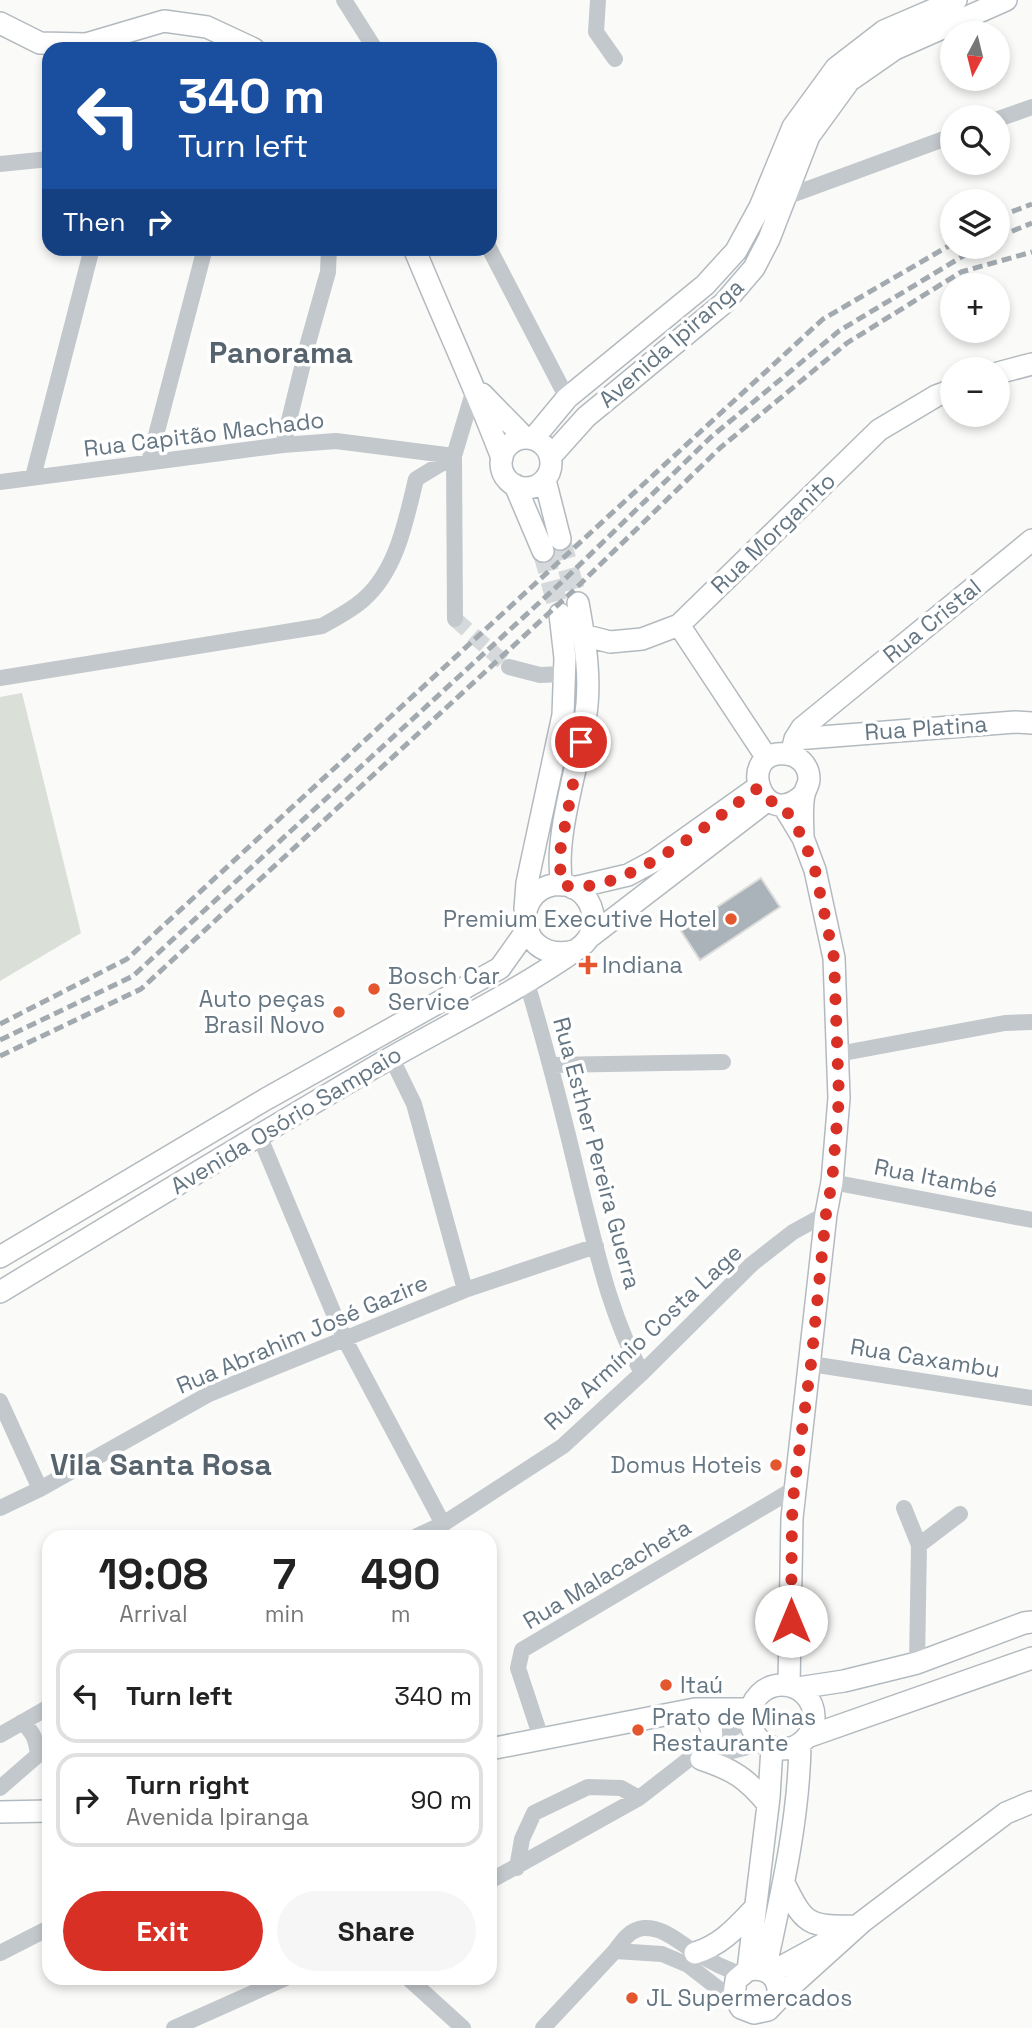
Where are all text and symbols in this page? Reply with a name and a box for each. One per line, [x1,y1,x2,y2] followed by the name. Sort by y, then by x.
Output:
[940,21,1010,91] north arrow
[940,21,1010,427] map controls
[178,65,325,127] text: 340 m
[63,70,154,161] icon: left
[940,105,1010,175] button: search
[178,126,308,166] text: Turn left
[940,189,1010,259] button: layers
[140,203,178,241] icon: right
[63,205,126,239] text: Then
[592,272,750,414] street label: Avenida Ipiranga
[940,273,1010,343] button: +
[209,333,353,372] district label: Panorama
[940,357,1010,427] button: −
[82,404,326,464] street label: Rua Capitão Machado
[704,466,842,600] street label: Rua Morganito
[877,572,987,670] street label: Rua Cristal
[863,709,989,747] street label: Rua Platina
[551,712,611,772] pin
[562,723,600,761] icon: arrive
[443,904,717,934] place label: Premium Executive Hotel
[723,911,739,927] marker: Premium Executive Hotel
[602,950,683,980] place label: Indiana
[580,957,596,973] marker: Indiana
[388,961,500,1017] place label: Bosch Car Service
[366,981,382,997] marker: Bosch Car Service
[199,984,325,1040] place label: Auto peças Brasil Novo
[331,1004,347,1020] marker: Auto peças Brasil Novo
[546,1014,648,1292] street label: Rua Esther Pereira Guerra
[165,1039,407,1201] street label: Avenida Osório Sampaio
[872,1151,1000,1205] street label: Rua Itambé
[538,1237,748,1437] street label: Rua Armínio Costa Lage
[172,1267,432,1401] street label: Rua Abrahim José Gazire
[848,1331,1002,1385] street label: Rua Caxambu
[50,1445,272,1484] district label: Vila Santa Rosa
[610,1450,762,1480] place label: Domus Hoteis
[768,1457,784,1473] marker: Domus Hoteis
[517,1512,697,1636] street label: Rua Malacacheta
[98,1548,208,1601] text: 19:08
[273,1548,296,1601] text: 7
[361,1548,441,1601] text: 490
[754,1584,828,1658] position arrow
[119,1599,188,1629] text: Arrival
[265,1599,304,1629] text: min
[391,1599,410,1629] text: m
[680,1670,723,1700] place label: Itaú
[67,1677,105,1715] icon: left
[658,1677,674,1693] marker: Itaú
[126,1679,233,1713] text: Turn left
[394,1679,472,1713] text: 340 m
[652,1702,816,1758] place label: Prato de Minas Restaurante
[630,1722,646,1738] marker: Prato de Minas Restaurante
[126,1768,250,1802] text: Turn right
[67,1781,105,1819] icon: right
[410,1783,472,1817] text: 90 m
[126,1802,309,1832] text: Avenida Ipiranga
[63,1891,263,1971] button: Exit
[277,1891,476,1971] button: Share
[646,1983,852,2013] place label: JL Supermercados
[624,1990,640,2006] marker: JL Supermercados

